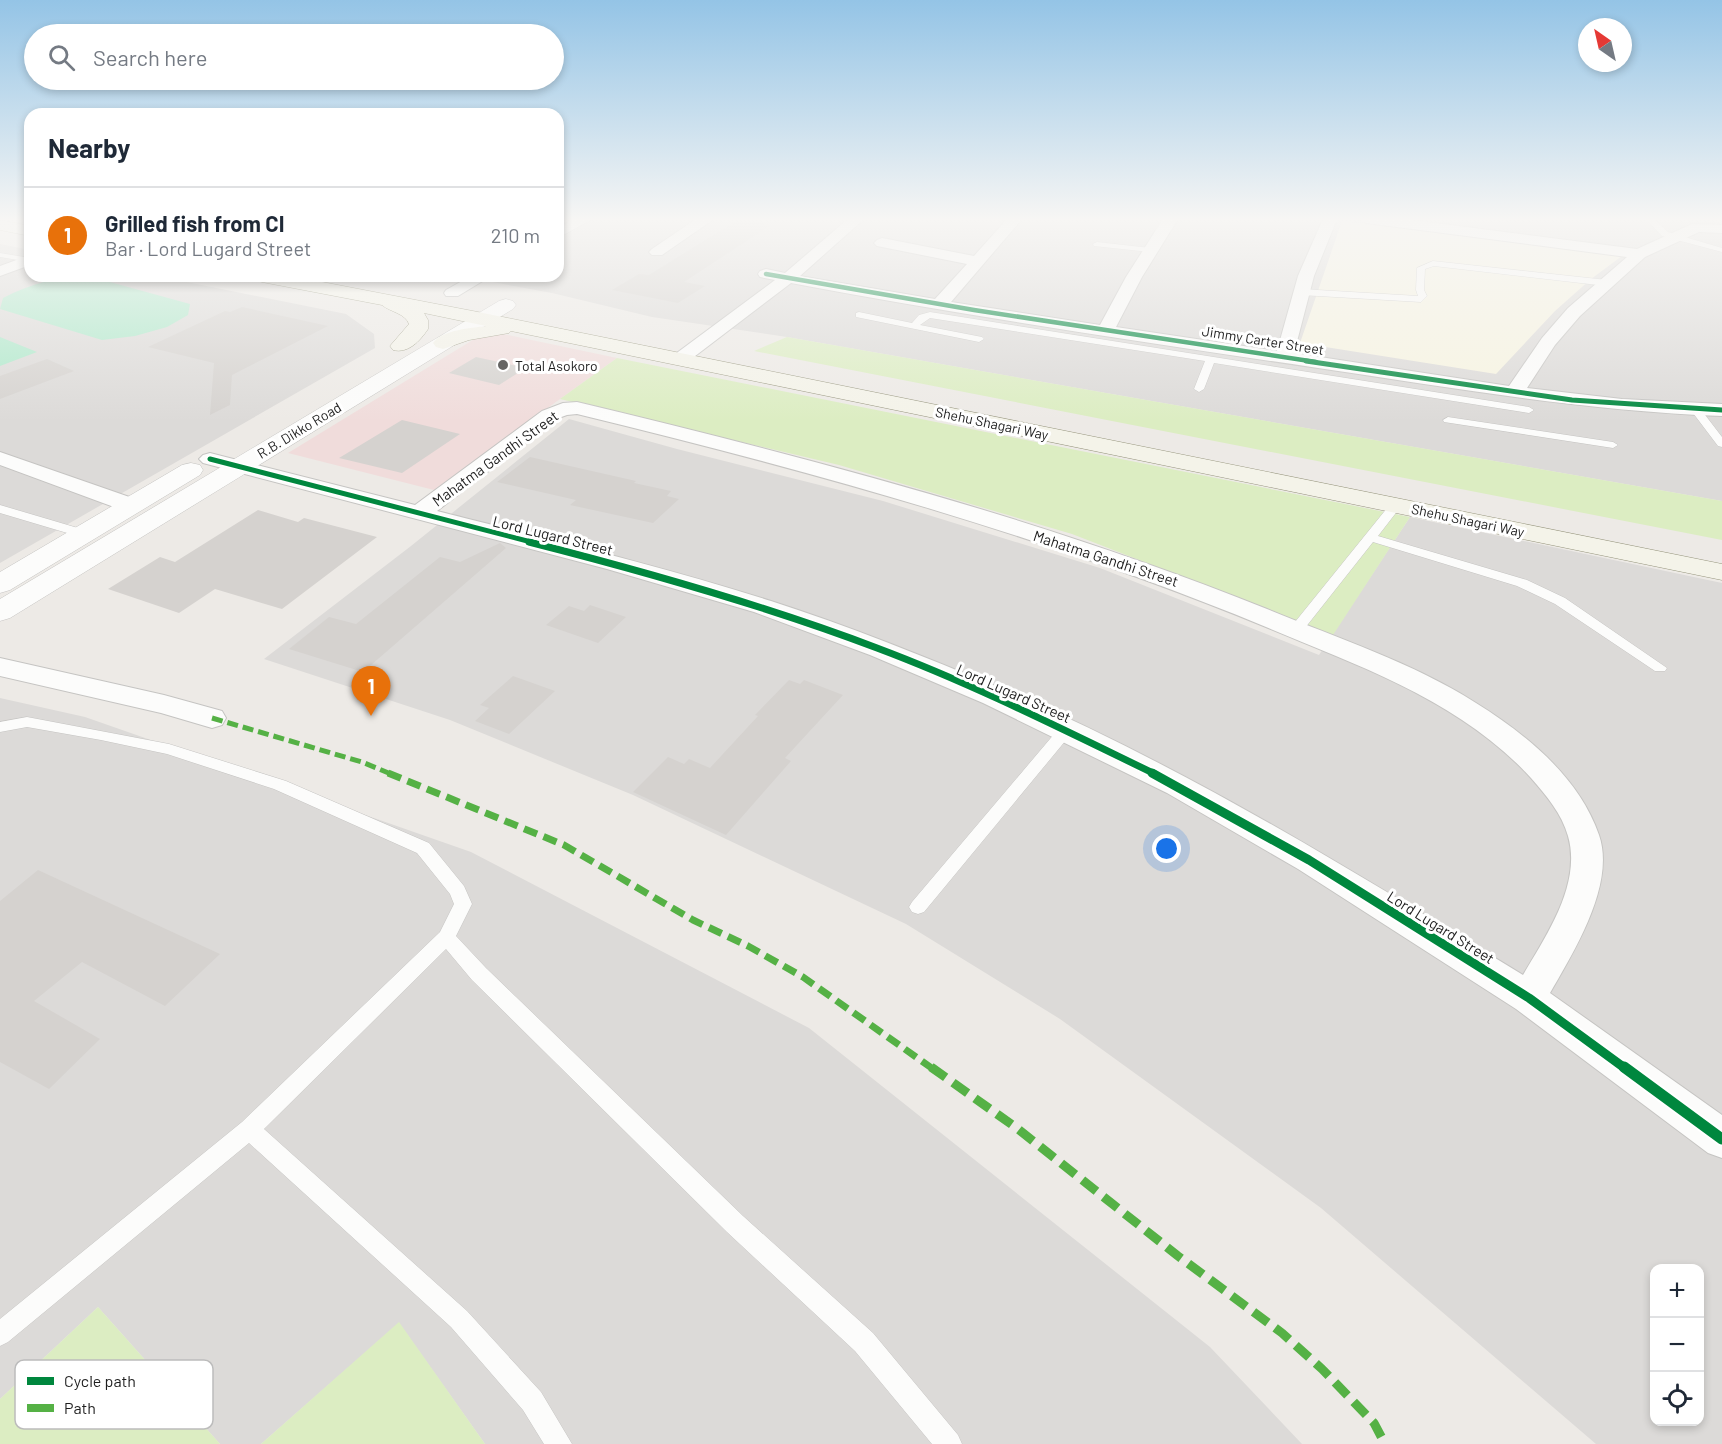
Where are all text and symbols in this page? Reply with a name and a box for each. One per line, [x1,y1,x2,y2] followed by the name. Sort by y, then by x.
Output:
[1578,18,1632,72] north arrow
[24,24,564,90] search box
[45,41,78,74] icon: search
[93,44,207,70] text: Search here
[48,132,130,163] text: Nearby
[105,210,285,236] text: Grilled fish from CI
[64,223,71,247] text: 1
[491,223,540,247] text: 210 m
[105,236,311,260] text: Bar · Lord Lugard Street
[1201,322,1325,358] street label: Jimmy Carter Street
[515,357,598,374] place label: Total Asokoro
[496,358,510,372] marker: Total Asokoro
[254,398,344,462] street label: R.B. Dikko Road
[934,403,1051,443] street label: Shehu Shagari Way
[428,406,562,510] street label: Mahatma Gandhi Street
[1410,500,1527,540] street label: Shehu Shagari Way
[491,511,615,559] street label: Lord Lugard Street
[1031,526,1181,590] street label: Mahatma Gandhi Street
[954,660,1074,726] street label: Lord Lugard Street
[352,666,391,716] pin: 1
[1152,834,1181,863] your location
[1384,887,1498,967] street label: Lord Lugard Street
[1650,1264,1704,1426] map controls
[1650,1264,1704,1318] button: +
[1650,1318,1704,1372] button: −
[15,1360,213,1429] legend
[64,1371,136,1390] text: Cycle path
[1650,1372,1704,1426] button: locate
[64,1398,96,1417] text: Path

